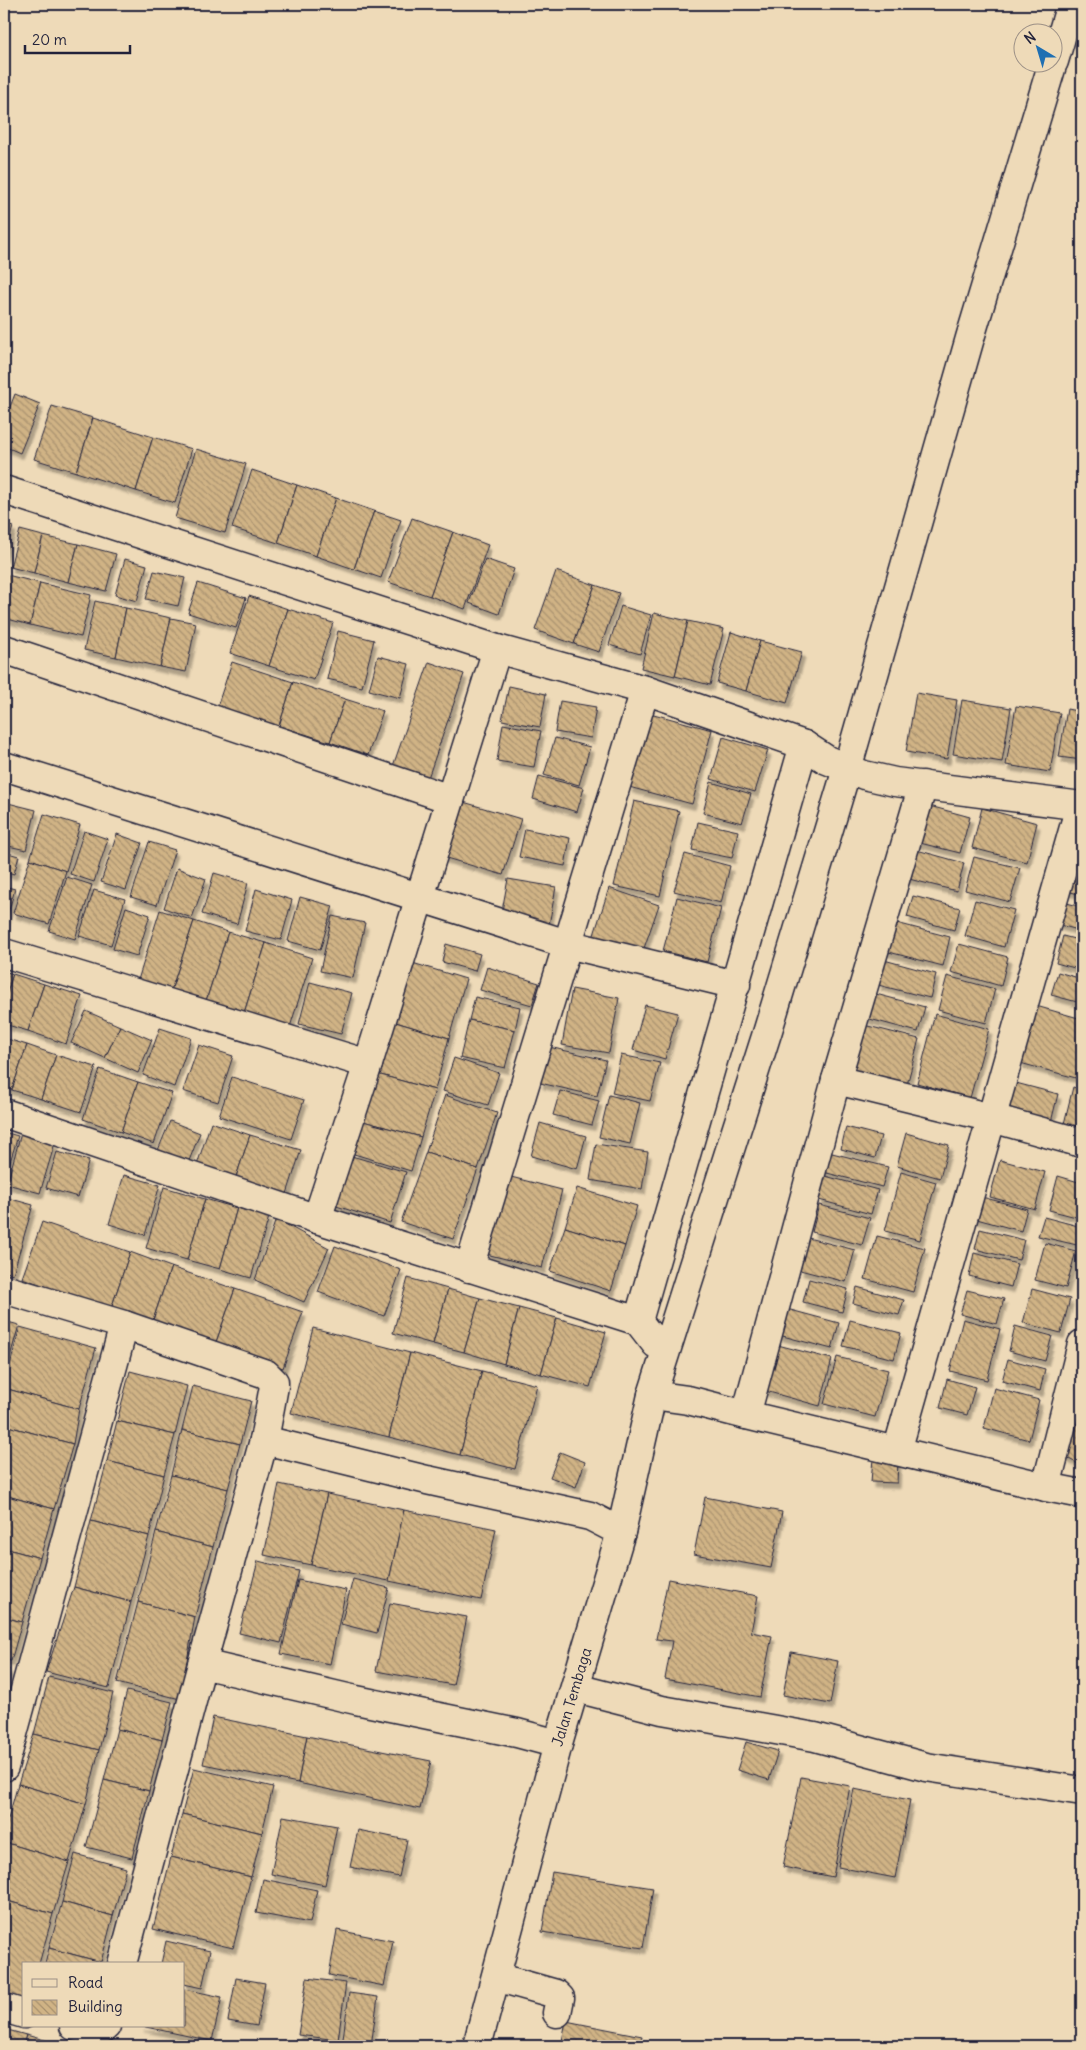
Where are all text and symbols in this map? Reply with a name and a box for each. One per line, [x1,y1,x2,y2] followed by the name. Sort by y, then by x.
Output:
[25,22,130,54] scale bar
[1014,22,1064,72] north arrow
[1021,28,1039,48] text: N
[32,30,67,49] text: 20 m
[548,1645,596,1748] street label: Jalan Tembaga
[22,1962,185,2028] legend
[68,1973,103,1992] text: Road
[68,1997,123,2016] text: Building

